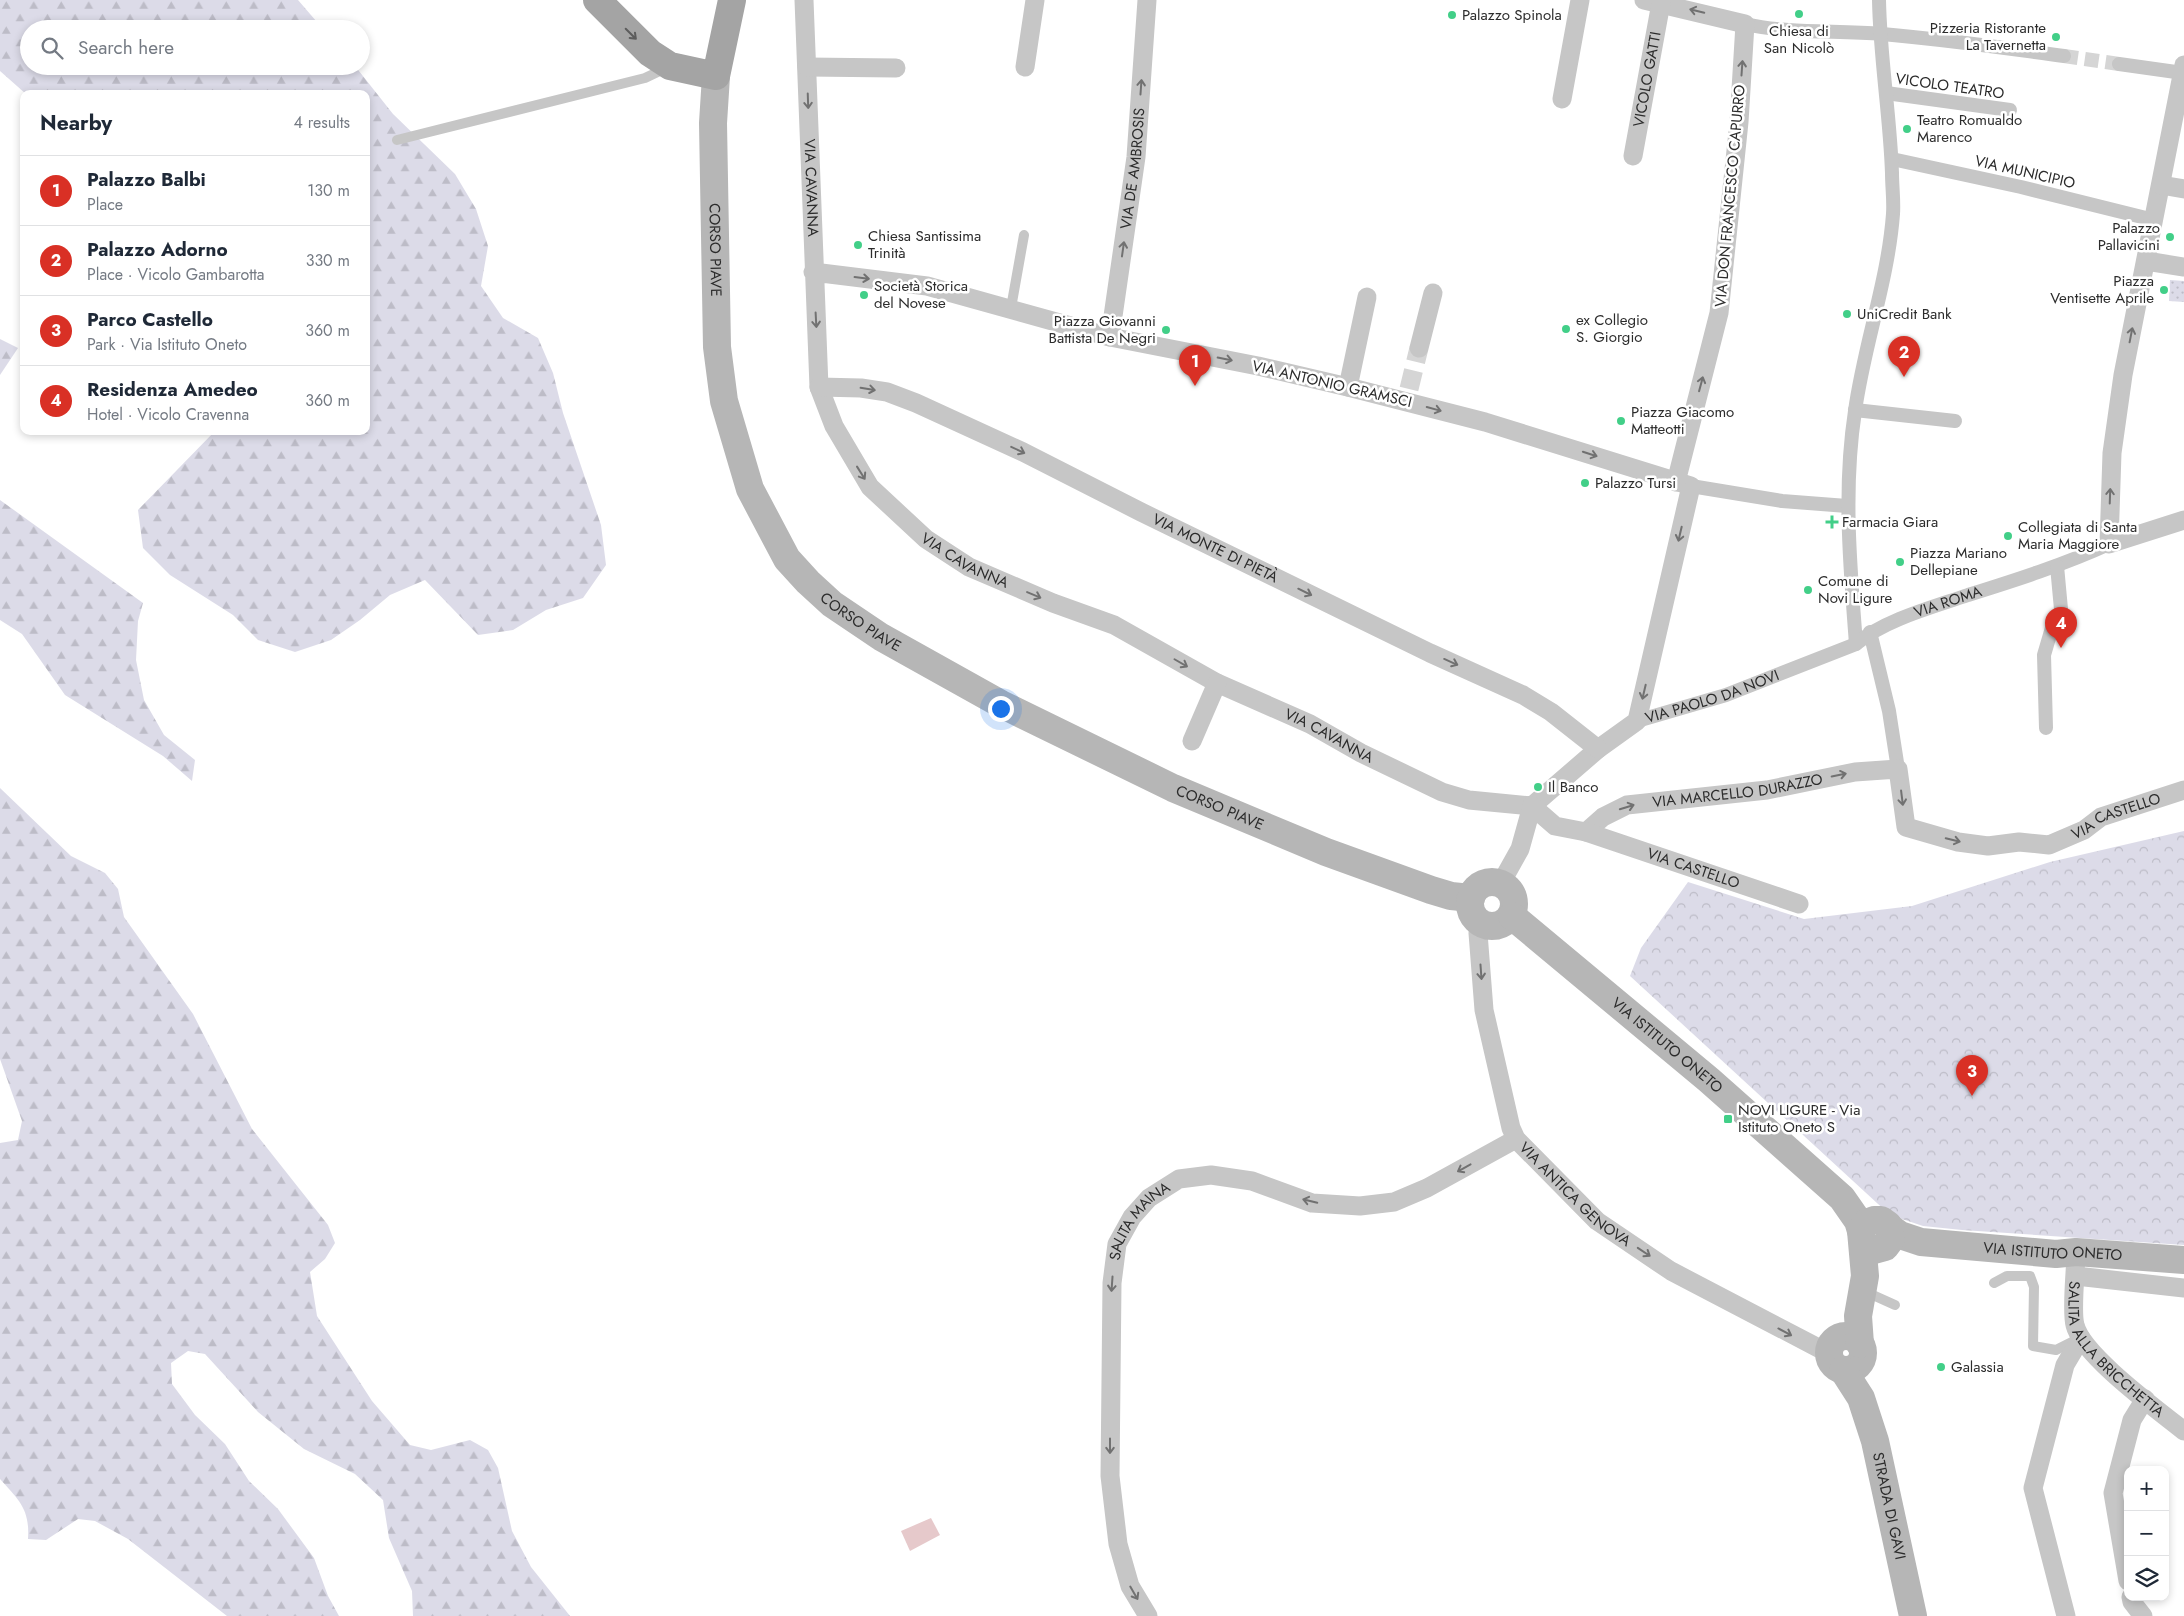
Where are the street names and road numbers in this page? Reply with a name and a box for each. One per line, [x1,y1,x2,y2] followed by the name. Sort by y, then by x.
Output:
[1628,30,1667,129] street label: VICOLO GATTI
[1894,67,2006,105] street label: VICOLO TEATRO
[1709,84,1751,308] street label: VIA DON FRANCESCO CAPURRO
[1115,107,1150,231] street label: VIA DE AMBROSIS
[798,138,824,237] street label: VIA CAVANNA
[1973,150,2078,194] street label: VIA MUNICIPIO
[703,203,727,297] street label: CORSO PIAVE
[1250,355,1414,413] street label: VIA ANTONIO GRAMSCI
[1149,508,1282,588] street label: VIA MONTE DI PIETÀ
[916,527,1012,594] street label: VIA CAVANNA
[1911,580,1985,623] street label: VIA ROMA
[815,587,905,657] street label: CORSO PIAVE
[1643,664,1782,729] street label: VIA PAOLO DA NOVI
[1281,703,1377,768] street label: VIA CAVANNA
[1651,768,1825,813] street label: VIA MARCELLO DURAZZO
[1172,779,1267,836] street label: CORSO PIAVE
[2068,787,2164,845] street label: VIA CASTELLO
[1644,842,1743,894] street label: VIA CASTELLO
[1607,992,1728,1099] street label: VIA ISTITUTO ONETO
[1514,1137,1635,1252] street label: VIA ANTICA GENOVA
[1104,1176,1174,1262] street label: SALITA MAINA
[1982,1237,2123,1266] street label: VIA ISTITUTO ONETO
[2062,1280,2169,1423] street label: SALITA ALLA BRICCHETTA
[1867,1450,1911,1562] street label: STRADA DI GAVI

